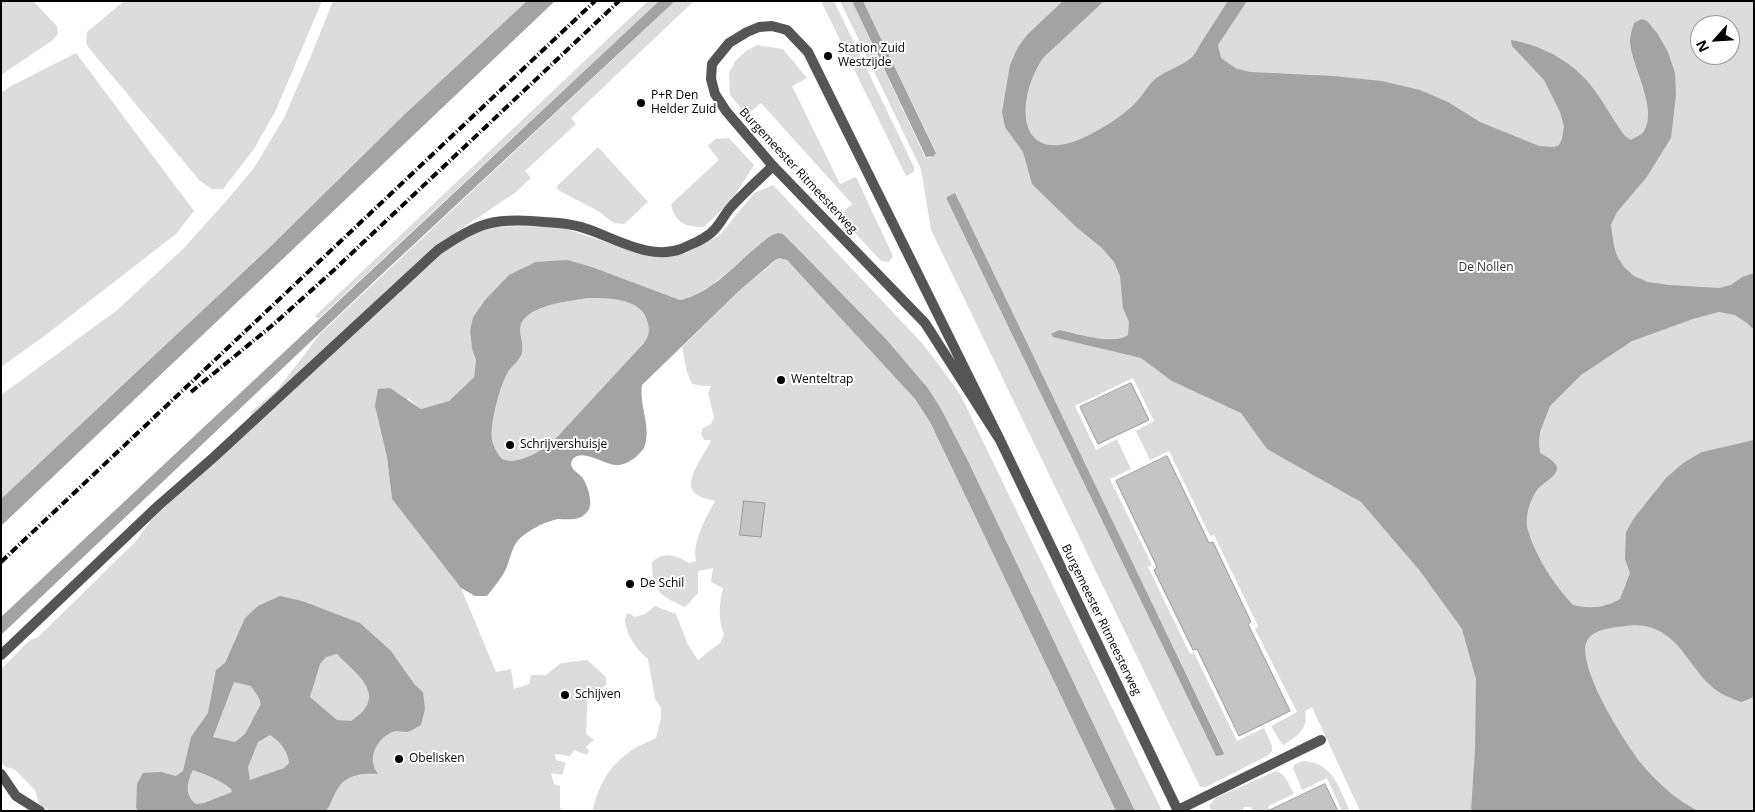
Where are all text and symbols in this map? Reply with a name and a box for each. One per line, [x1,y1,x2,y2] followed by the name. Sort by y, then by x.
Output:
[1690,15,1740,65] north arrow
[1691,37,1713,56] text: N
[838,42,905,70] place label: Station Zuid Westzijde
[822,50,834,62] marker: Station Zuid Westzijde
[651,89,716,117] place label: P+R Den Helder Zuid
[635,97,647,109] marker: P+R Den Helder Zuid
[736,105,860,237] street label: Burgemeester Ritmeesterweg
[1459,261,1513,275] park label: De Nollen
[791,373,853,387] place label: Wenteltrap
[775,374,787,386] marker: Wenteltrap
[520,438,607,452] place label: Schrijvershuisje
[504,439,516,451] marker: Schrijvershuisje
[1058,542,1144,698] street label: Burgemeester Ritmeesterweg
[640,577,684,591] place label: De Schil
[624,578,636,590] marker: De Schil
[575,688,621,702] place label: Schijven
[559,689,571,701] marker: Schijven
[409,752,465,766] place label: Obelisken
[393,753,405,765] marker: Obelisken

